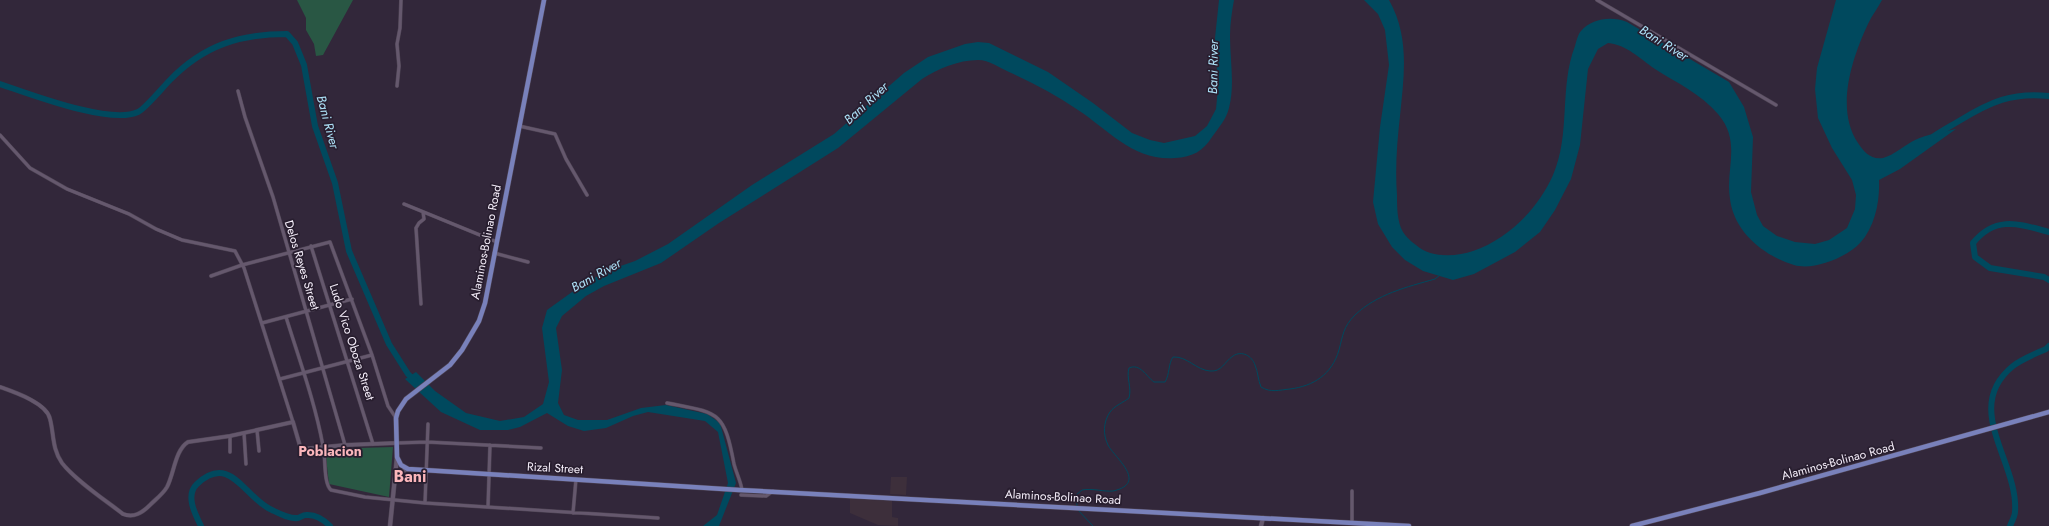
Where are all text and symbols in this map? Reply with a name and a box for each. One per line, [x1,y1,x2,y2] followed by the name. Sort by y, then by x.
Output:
[1636,20,1693,66] water label: Bani River
[1203,39,1223,94] water label: Bani River
[840,77,893,129] water label: Bani River
[312,93,344,151] water label: Bani River
[466,183,506,301] street label: Alaminos-Bolinao Road
[280,218,324,312] street label: Delos Reyes Street
[568,253,625,297] water label: Bani River
[325,281,379,403] street label: Ludo Vico Oboza Street
[1779,437,1897,485] street label: Alaminos-Bolinao Road
[298,441,362,461] district label: Poblacion
[527,458,584,478] street label: Rizal Street
[394,465,426,488] district label: Bani
[1004,485,1122,509] street label: Alaminos-Bolinao Road

